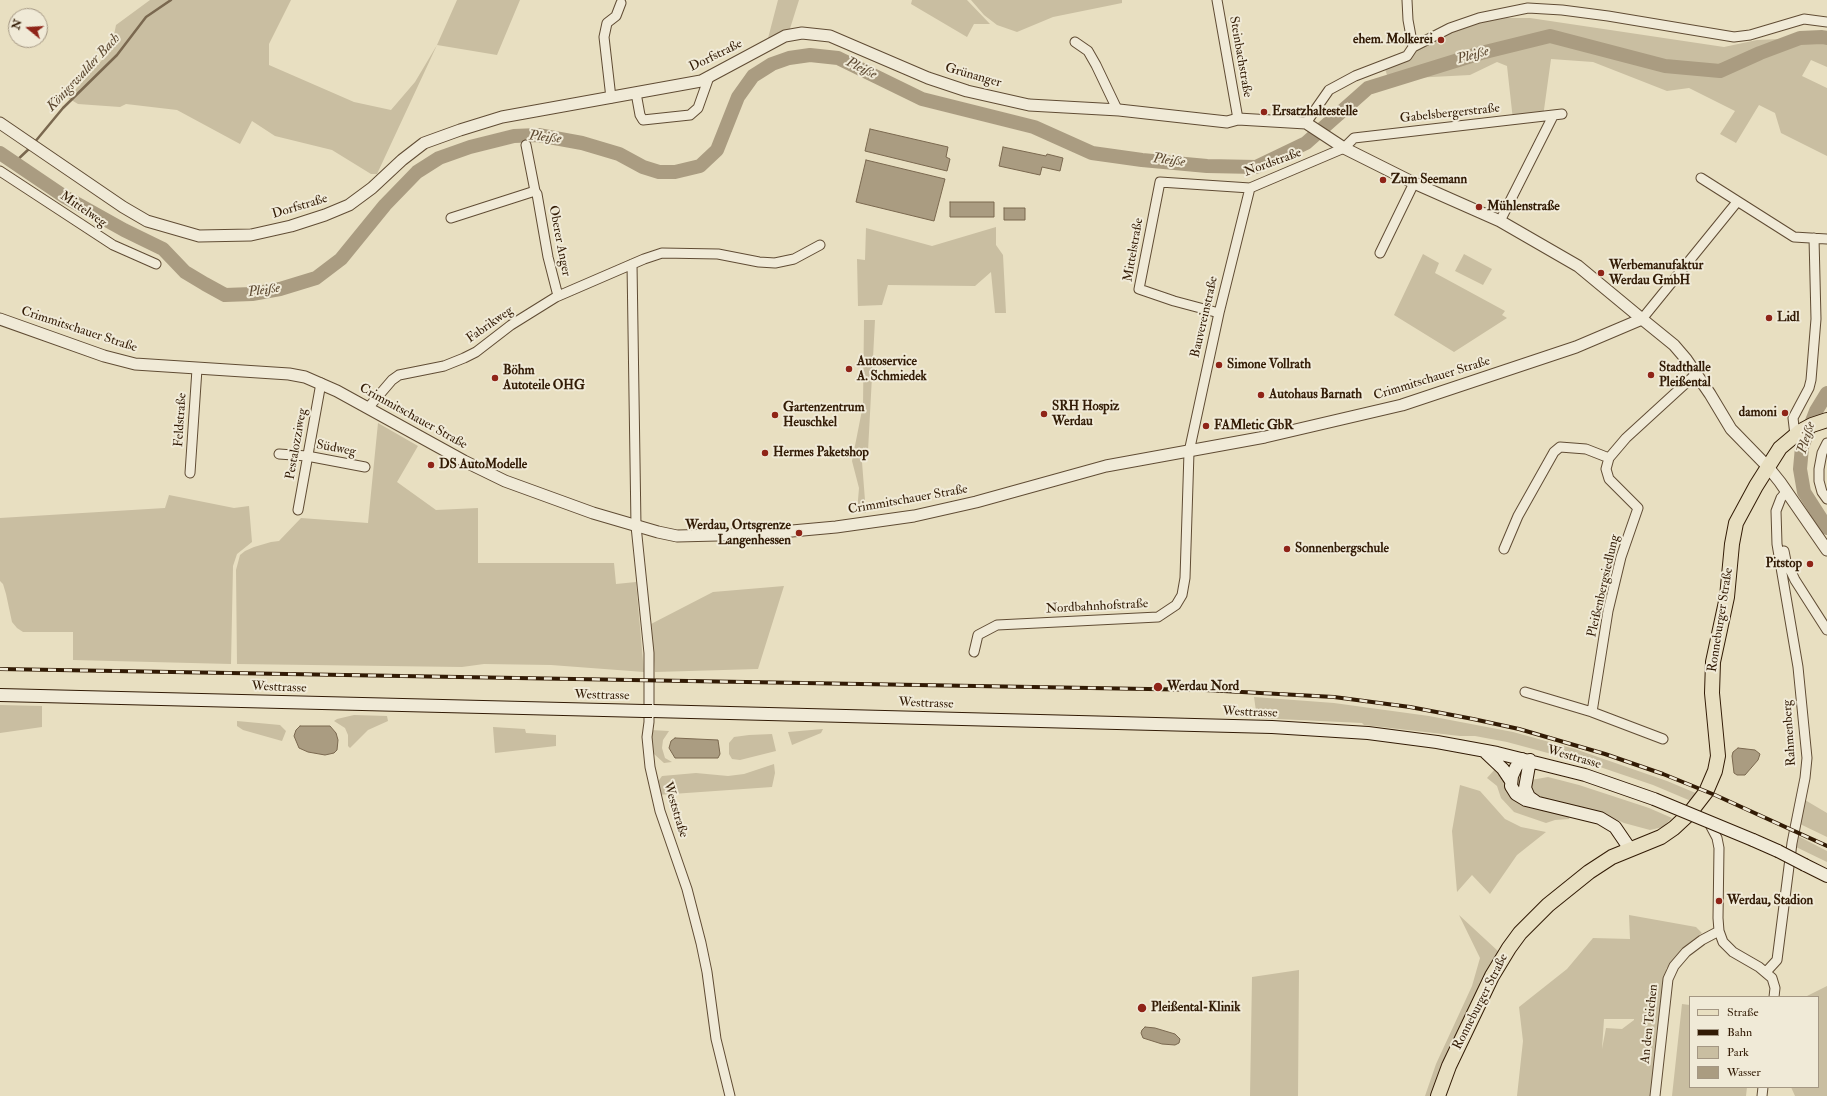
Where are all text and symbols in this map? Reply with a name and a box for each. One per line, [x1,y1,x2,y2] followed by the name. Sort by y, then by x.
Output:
[8,8,48,48] north arrow
[1225,15,1255,99] street label: Steinbachstraße
[9,18,25,31] text: N
[44,31,124,115] water label: Königswalder Bach
[1353,32,1433,48] place label: ehem. Molkerei
[1436,35,1446,45] marker: ehem. Molkerei
[687,36,745,76] street label: Dorfstraße
[1455,43,1491,69] water label: Pleiße
[843,54,879,84] water label: Pleiße
[943,61,1003,91] street label: Grünanger
[1399,101,1501,127] street label: Gabelsbergerstraße
[1272,104,1358,120] place label: Ersatzhaltestelle
[1259,107,1269,117] marker: Ersatzhaltestelle
[528,128,562,148] water label: Pleiße
[1242,145,1304,181] street label: Nordstraße
[1152,151,1186,171] water label: Pleiße
[1391,172,1467,188] place label: Zum Seemann
[1378,175,1388,185] marker: Zum Seemann
[57,189,109,231] street label: Mittelweg
[270,191,330,223] street label: Dorfstraße
[1487,199,1560,215] place label: Mühlenstraße
[1474,202,1484,212] marker: Mühlenstraße
[544,204,574,278] street label: Oberer Anger
[1121,217,1147,283] street label: Mittelstraße
[1609,258,1703,289] place label: Werbemanufaktur Werdau GmbH
[1596,268,1606,278] marker: Werbemanufaktur Werdau GmbH
[1188,275,1222,359] street label: Bauvereinstraße
[247,280,281,302] water label: Pleiße
[464,303,516,347] street label: Fabrikweg
[19,304,139,356] street label: Crimmitschauer Straße
[1777,310,1800,326] place label: Lidl
[1764,313,1774,323] marker: Lidl
[857,354,927,385] place label: Autoservice A. Schmiedek
[1372,354,1492,404] street label: Crimmitschauer Straße
[1227,357,1311,373] place label: Simone Vollrath
[1214,360,1224,370] marker: Simone Vollrath
[1659,360,1711,391] place label: Stadthalle Pleißental
[503,363,585,394] place label: Böhm Autoteile OHG
[844,364,854,374] marker: Autoservice A. Schmiedek
[1646,370,1656,380] marker: Stadthalle Pleißental
[490,373,500,383] marker: Böhm Autoteile OHG
[356,381,470,453] street label: Crimmitschauer Straße
[1269,387,1362,403] place label: Autohaus Barnath
[1256,390,1266,400] marker: Autohaus Barnath
[171,392,191,448] street label: Feldstraße
[1052,399,1119,430] place label: SRH Hospiz Werdau
[783,400,865,431] place label: Gartenzentrum Heuschkel
[1739,405,1777,421] place label: damoni
[283,407,311,481] street label: Pestalozziweg
[1780,408,1790,418] marker: damoni
[1039,409,1049,419] marker: SRH Hospiz Werdau
[770,410,780,420] marker: Gartenzentrum Heuschkel
[1214,418,1293,434] place label: FAMletic GbR
[1794,420,1820,456] water label: Pleiße
[1201,421,1211,431] marker: FAMletic GbR
[315,438,357,460] street label: Südweg
[773,445,869,461] place label: Hermes Paketshop
[760,448,770,458] marker: Hermes Paketshop
[439,457,527,473] place label: DS AutoModelle
[426,460,436,470] marker: DS AutoModelle
[847,482,969,518] street label: Crimmitschauer Straße
[685,518,791,549] place label: Werdau, Ortsgrenze Langenhessen
[794,528,804,538] marker: Werdau, Ortsgrenze Langenhessen
[1585,533,1623,639] street label: Pleißenbergsiedlung
[1295,541,1389,557] place label: Sonnenbergschule
[1282,544,1292,554] marker: Sonnenbergschule
[1765,556,1802,572] place label: Pitstop
[1805,559,1815,569] marker: Pitstop
[1705,567,1737,673] street label: Ronneburger Straße
[1045,597,1149,617] street label: Nordbahnhofstraße
[251,679,307,697] street label: Westtrasse
[1167,679,1239,695] place label: Werdau Nord
[1152,681,1164,693] marker: Werdau Nord
[574,688,630,704] street label: Westtrasse
[898,695,954,713] street label: Westtrasse
[1780,699,1800,767] street label: Rahmenberg
[1222,704,1278,722] street label: Westtrasse
[1545,743,1603,773] street label: Westtrasse
[659,780,691,840] street label: Weststraße
[1727,893,1813,909] place label: Werdau, Stadion
[1714,896,1724,906] marker: Werdau, Stadion
[1450,951,1512,1053] street label: Ronneburger Straße
[1638,983,1662,1065] street label: An den Teichen
[1689,996,1819,1088] legend
[1151,1000,1241,1016] place label: Pleißental-Klinik
[1136,1002,1148,1014] marker: Pleißental-Klinik
[1727,1005,1758,1020] text: Straße
[1727,1025,1752,1040] text: Bahn
[1727,1045,1749,1060] text: Park
[1727,1065,1761,1080] text: Wasser

